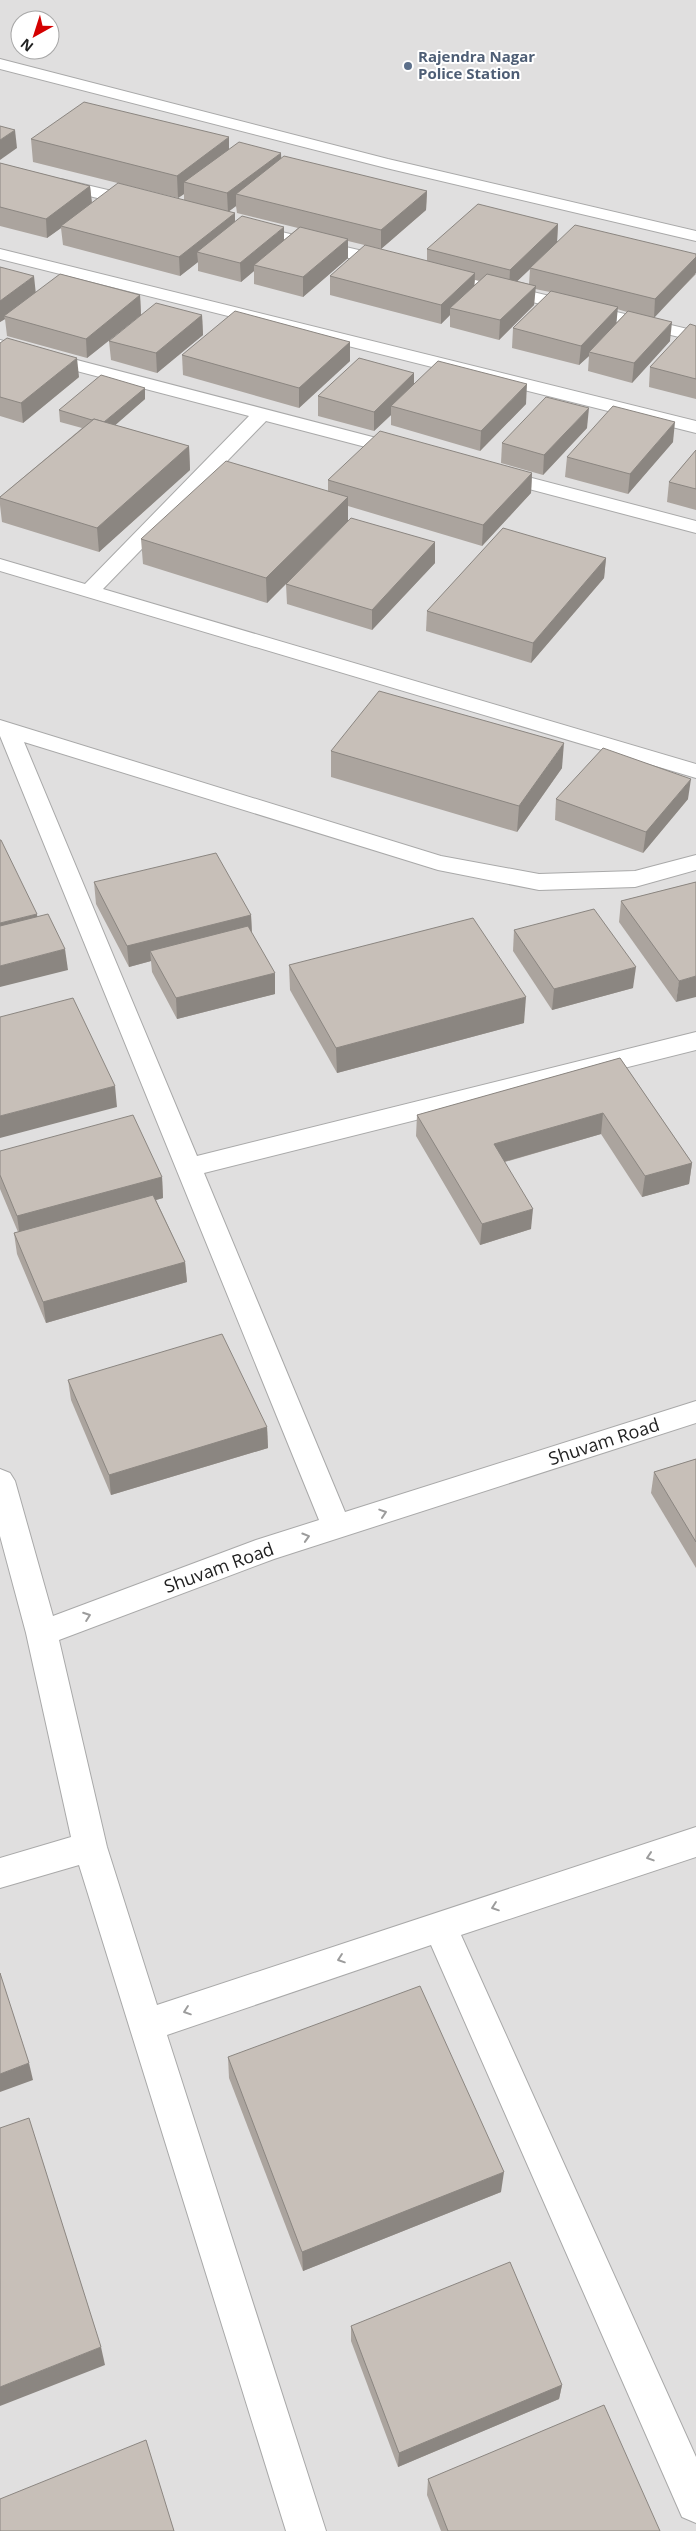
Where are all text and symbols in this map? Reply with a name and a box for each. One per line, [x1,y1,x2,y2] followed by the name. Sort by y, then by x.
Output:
[10,10,60,60] north arrow
[16,35,37,56] text: N
[418,46,535,83] place label: Rajendra Nagar Police Station
[402,60,414,72] marker: Rajendra Nagar Police Station
[545,1412,662,1470] street label: Shuvam Road
[378,1509,387,1519] one-way arrow
[301,1533,310,1543] one-way arrow
[160,1536,277,1598] street label: Shuvam Road
[82,1612,91,1622] one-way arrow
[646,1851,654,1861] one-way arrow
[491,1901,500,1911] one-way arrow
[337,1953,346,1963] one-way arrow
[183,2005,192,2015] one-way arrow

